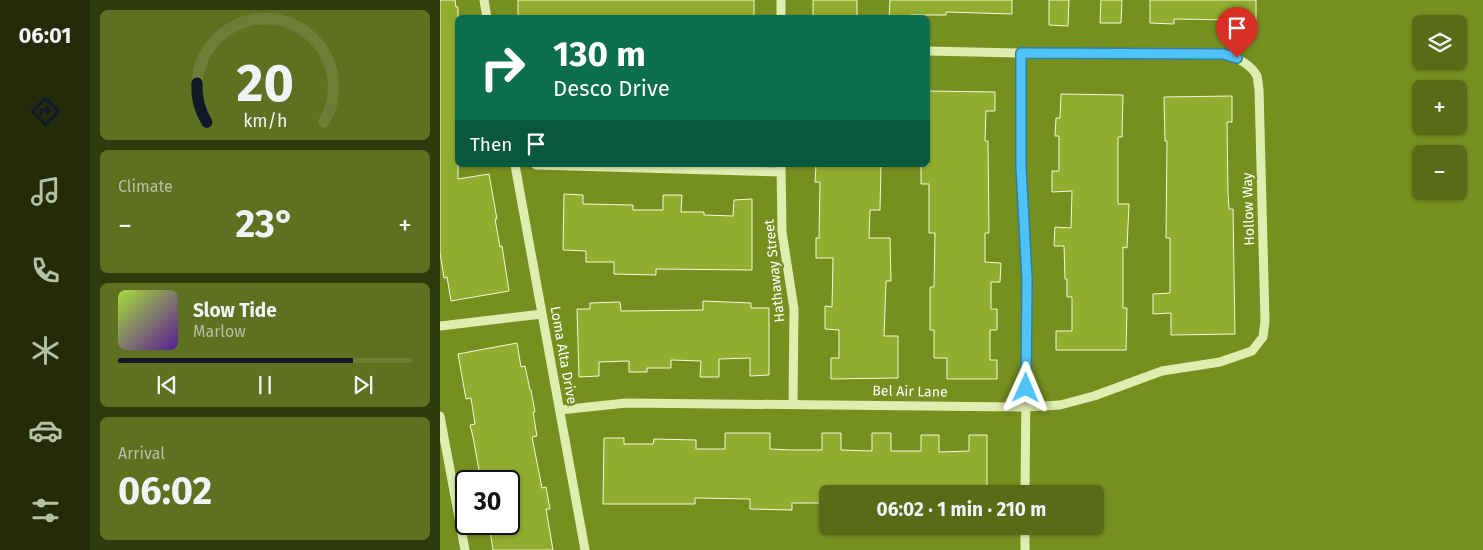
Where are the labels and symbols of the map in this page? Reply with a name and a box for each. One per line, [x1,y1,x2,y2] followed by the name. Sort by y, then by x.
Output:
[1216,7,1258,58] pin
[1239,172,1258,246] street label: Hollow Way
[761,218,788,323] street label: Hathaway Street
[547,305,581,405] street label: Loma Alta Drive
[999,361,1051,413] position arrow
[872,382,948,401] street label: Bel Air Lane
[455,470,520,535] speed limit sign: 30

